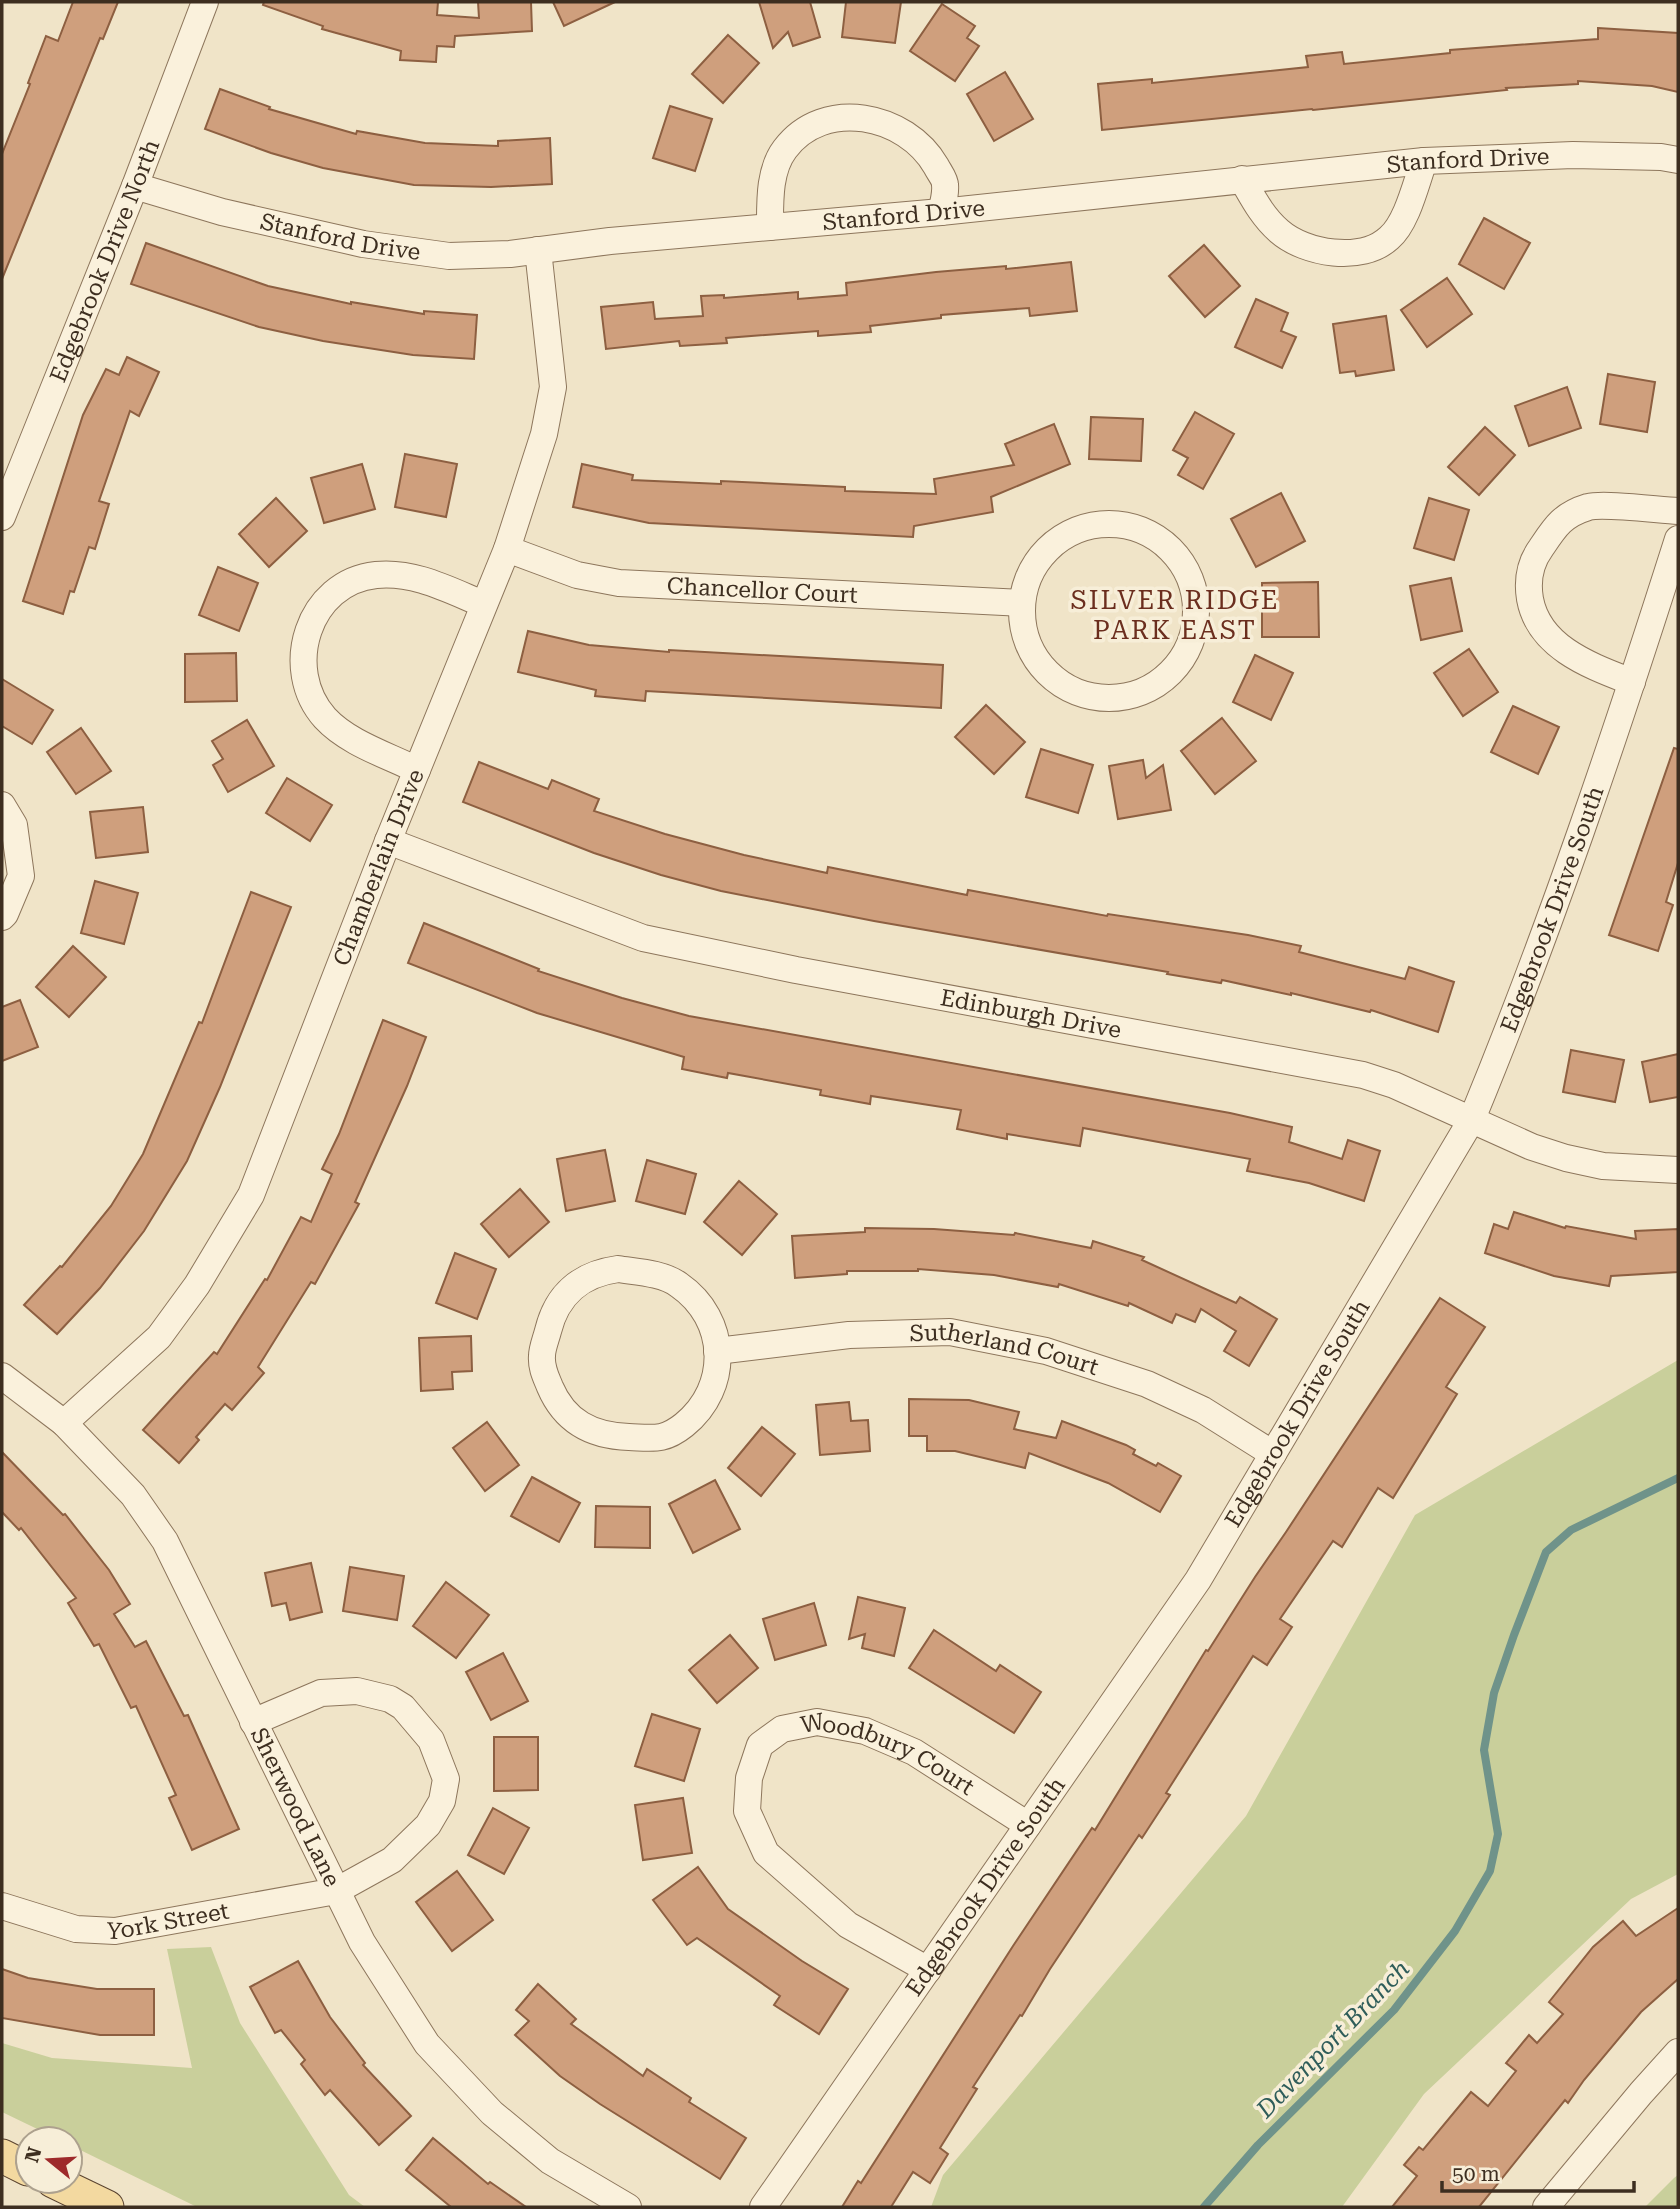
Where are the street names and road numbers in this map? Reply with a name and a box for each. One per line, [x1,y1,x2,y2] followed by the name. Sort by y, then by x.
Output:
[45,136,165,386] street label: Edgebrook Drive North
[1385,143,1550,179] street label: Stanford Drive
[822,194,986,236] street label: Stanford Drive
[258,208,422,266] street label: Stanford Drive
[666,572,859,609] street label: Chancellor Court
[328,765,430,970] street label: Chamberlain Drive
[1495,783,1610,1036] street label: Edgebrook Drive South
[938,984,1124,1044] street label: Edinburgh Drive
[1220,1295,1376,1532] street label: Edgebrook Drive South
[909,1319,1102,1381] street label: Sutherland Court
[798,1708,979,1801] street label: Woodbury Court
[245,1723,346,1891] street label: Sherwood Lane
[901,1772,1071,2001] street label: Edgebrook Drive South
[106,1898,232,1945] street label: York Street

